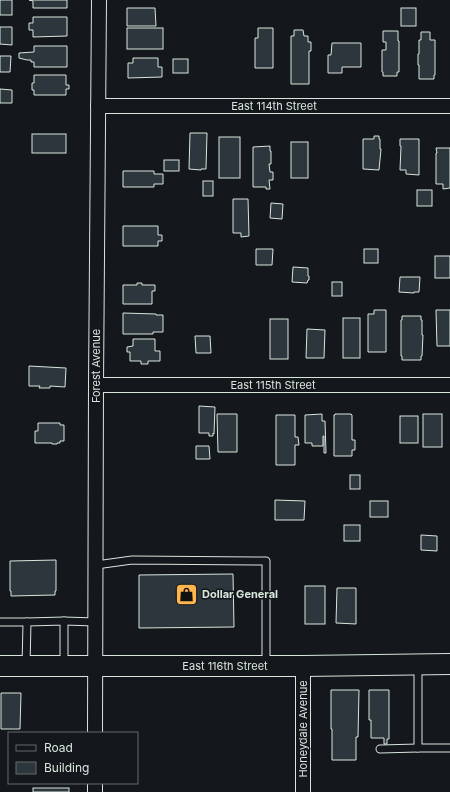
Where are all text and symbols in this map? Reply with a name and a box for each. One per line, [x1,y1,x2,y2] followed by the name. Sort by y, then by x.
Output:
[231,99,317,113] street label: East 114th Street
[89,329,103,403] street label: Forest Avenue
[230,378,316,392] street label: East 115th Street
[173,581,199,607] shop icon: Dollar General
[202,587,278,601] place label: Dollar General
[182,659,268,673] street label: East 116th Street
[296,680,310,778] street label: Honeydale Avenue
[8,732,138,784] legend
[44,740,73,755] text: Road
[44,760,89,775] text: Building

